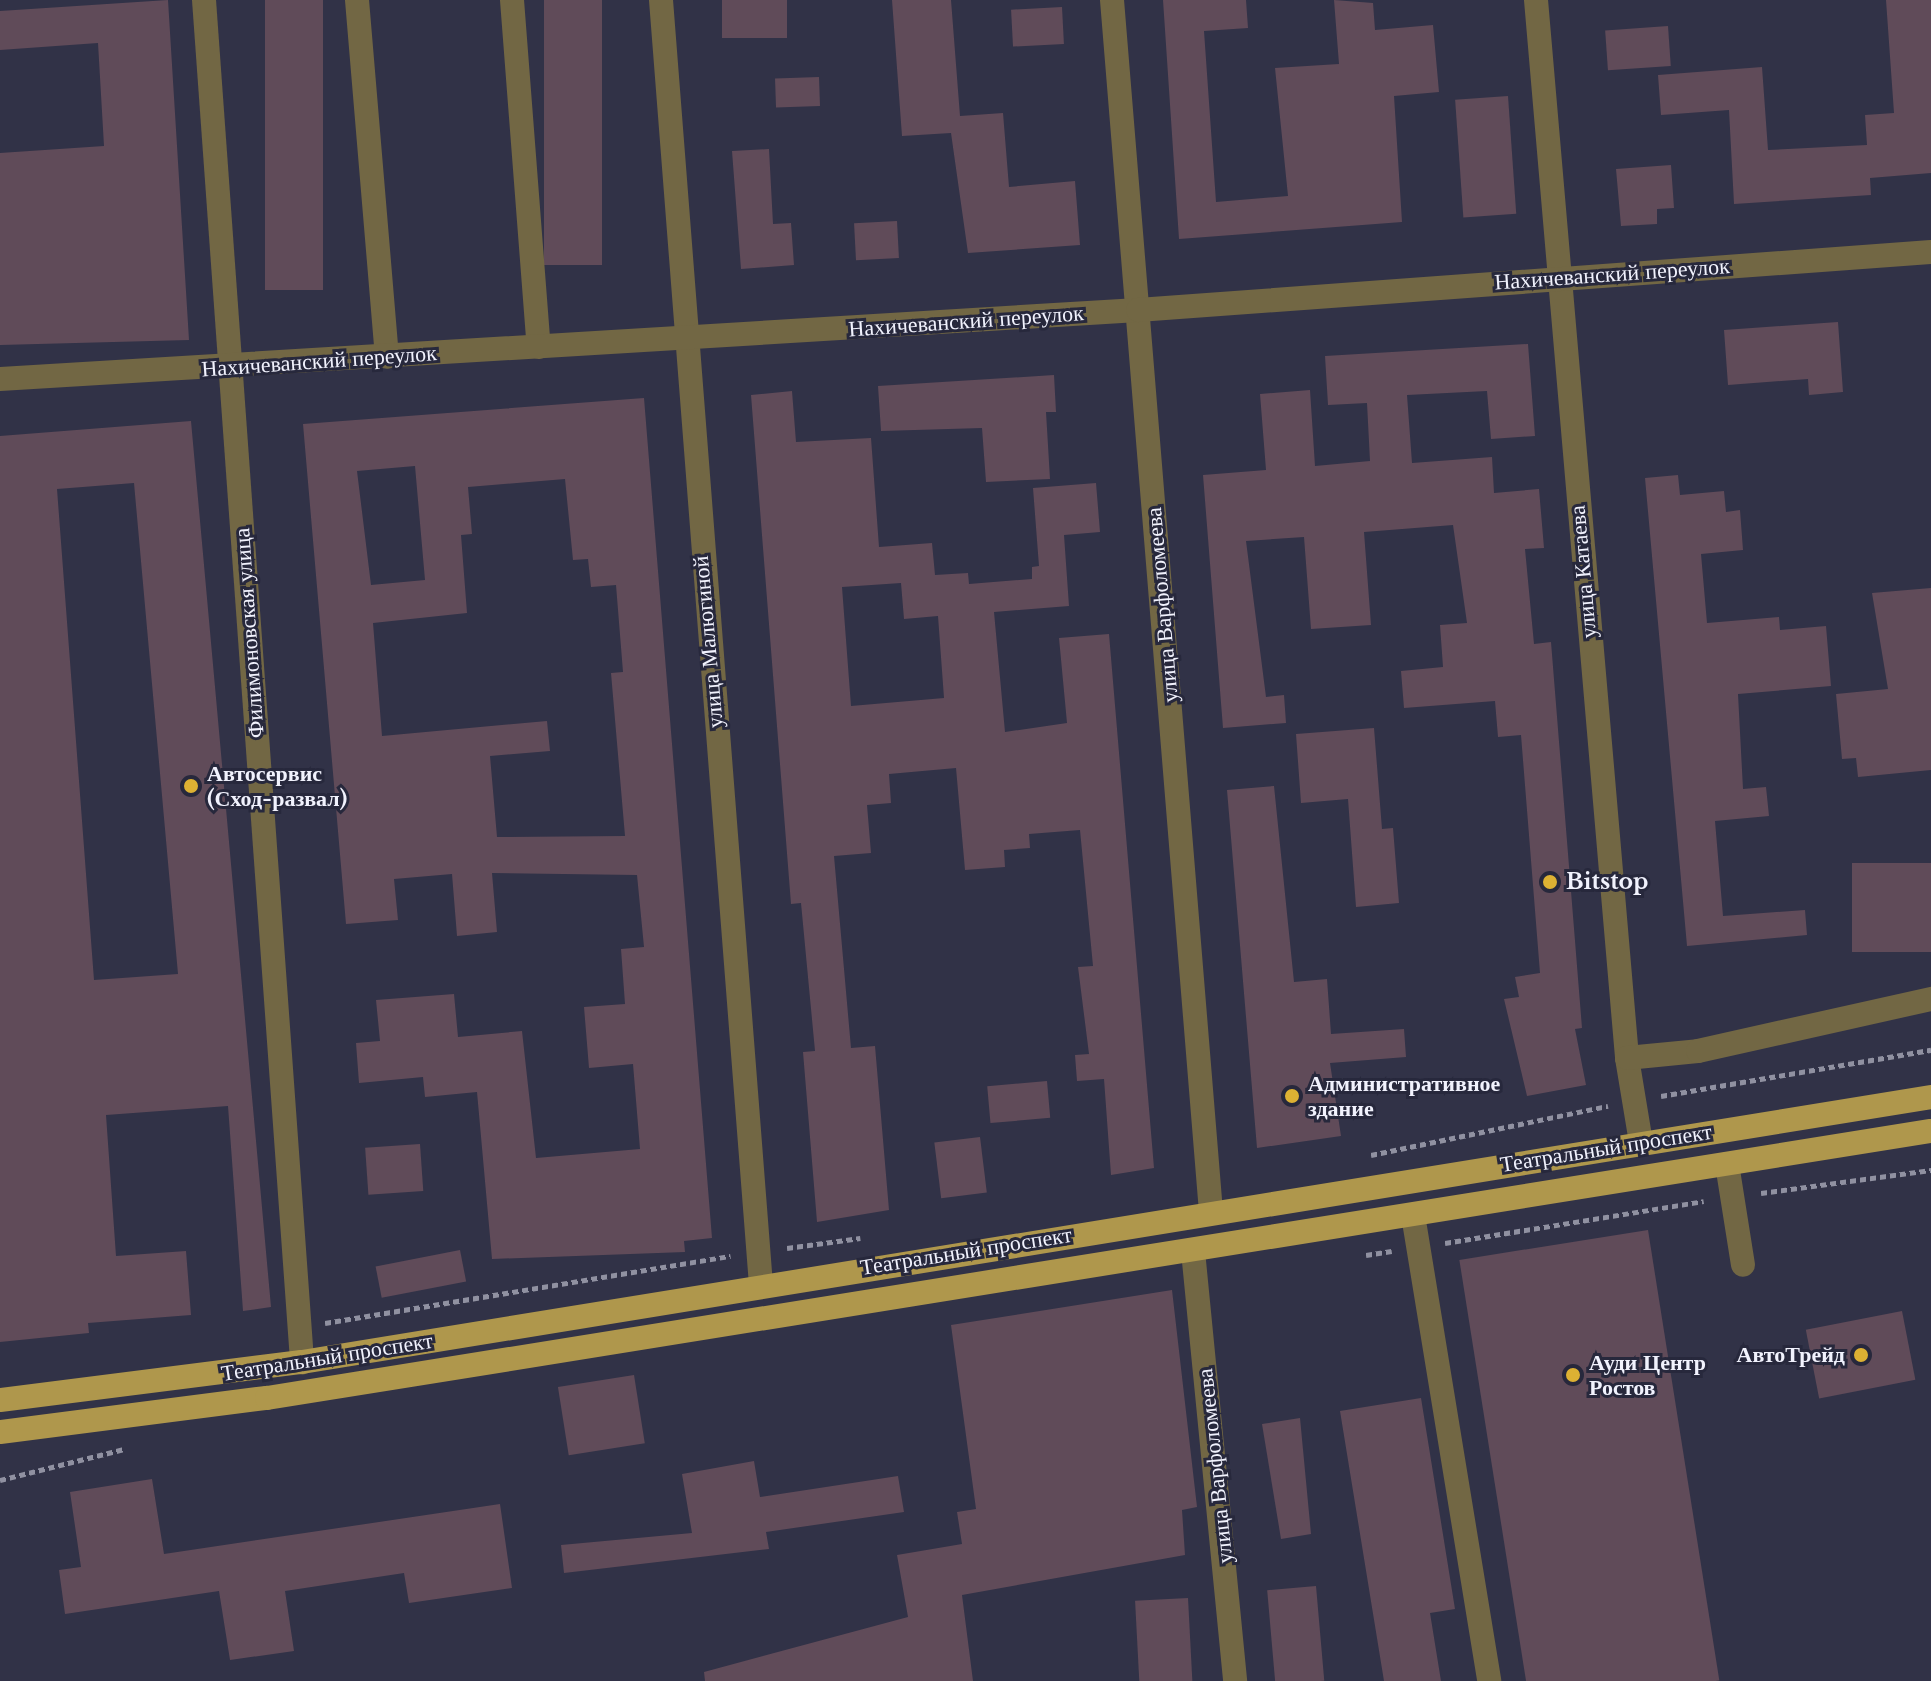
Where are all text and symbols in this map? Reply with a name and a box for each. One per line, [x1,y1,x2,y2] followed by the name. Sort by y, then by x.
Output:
[1494,253,1730,295] street label: Нахичеванский переулок
[848,300,1084,342] street label: Нахичеванский переулок
[201,340,437,382] street label: Нахичеванский переулок
[1564,504,1602,640] street label: улица Катаева
[1140,506,1184,704] street label: улица Варфоломеева
[228,527,270,739] street label: Филимоновская улица
[687,555,729,729] street label: улица Малюгиной
[207,760,347,812] place label: Автосервис (Сход-развал)
[182,777,200,795] marker: Автосервис (Сход-развал)
[1566,869,1648,895] place label: Bitstop
[1541,873,1559,891] marker: Bitstop
[1308,1070,1500,1122] place label: Административное здание
[1283,1087,1301,1105] marker: Административное здание
[1498,1118,1714,1178] street label: Театральный проспект
[858,1221,1074,1281] street label: Театральный проспект
[219,1327,435,1387] street label: Театральный проспект
[1737,1342,1845,1368] place label: АвтоТрейд
[1852,1346,1870,1364] marker: АвтоТрейд
[1589,1349,1706,1400] place label: Ауди Центр Ростов
[1564,1366,1582,1384] marker: Ауди Центр Ростов
[1192,1367,1238,1565] street label: улица Варфоломеева

